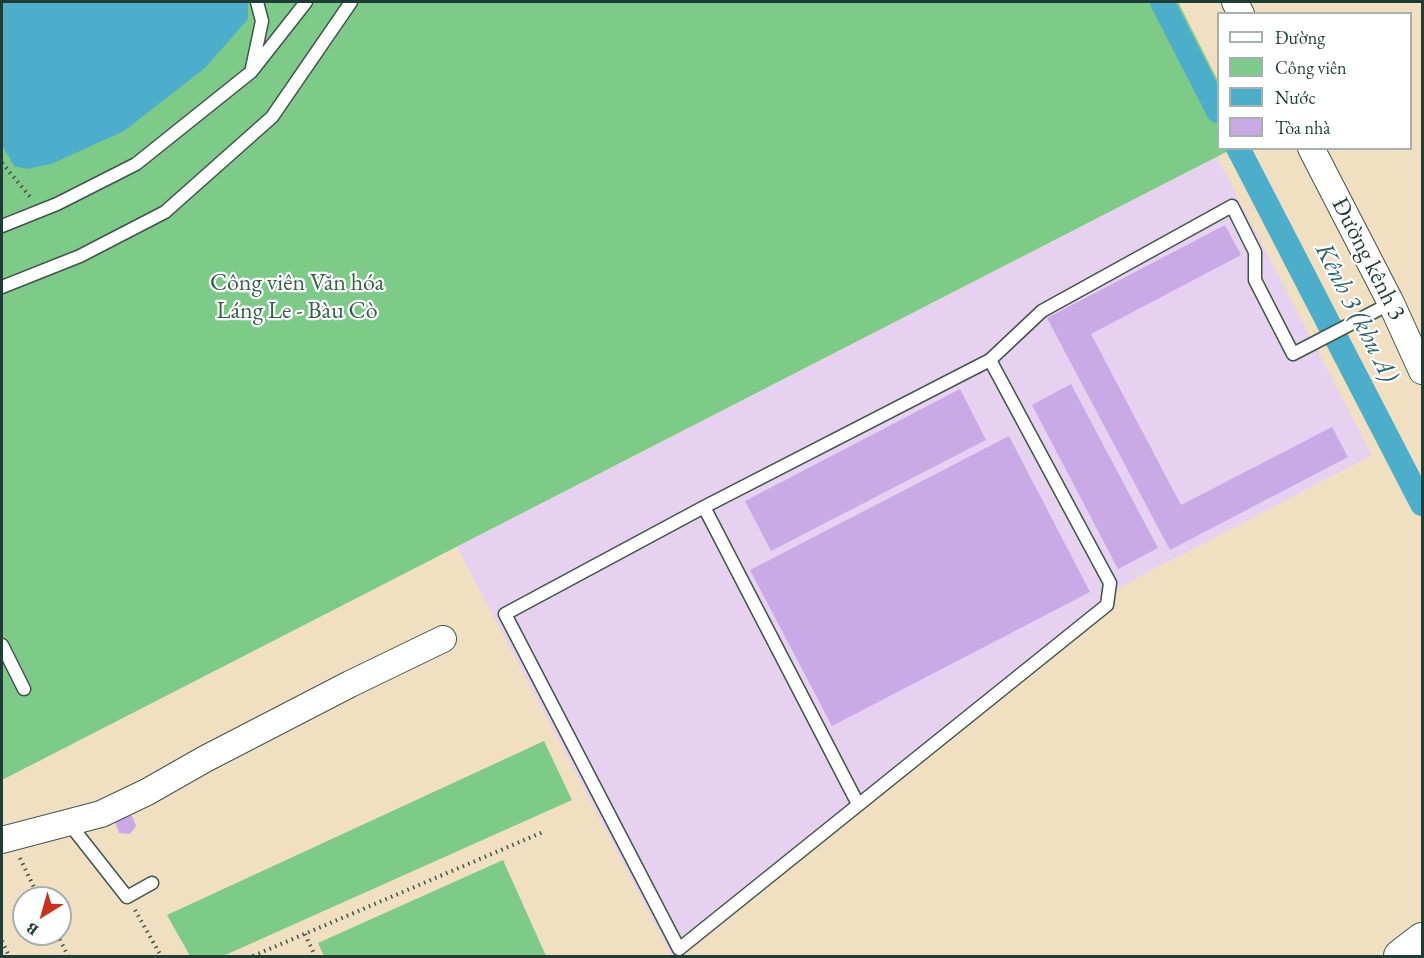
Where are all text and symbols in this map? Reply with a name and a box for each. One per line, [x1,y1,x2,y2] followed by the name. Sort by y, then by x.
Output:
[1217,12,1412,150] legend
[1275,26,1325,49] text: Đường
[1275,56,1346,79] text: Công viên
[1275,86,1316,109] text: Nước
[1275,116,1330,139] text: Tòa nhà
[1325,193,1411,325] street label: Đường kênh 3
[1308,238,1404,388] water label: Kênh 3 (khu A)
[210,269,384,325] park label: Công viên Văn hóa Láng Le - Bàu Cò
[12,886,72,946] north arrow
[22,918,42,941] text: B

